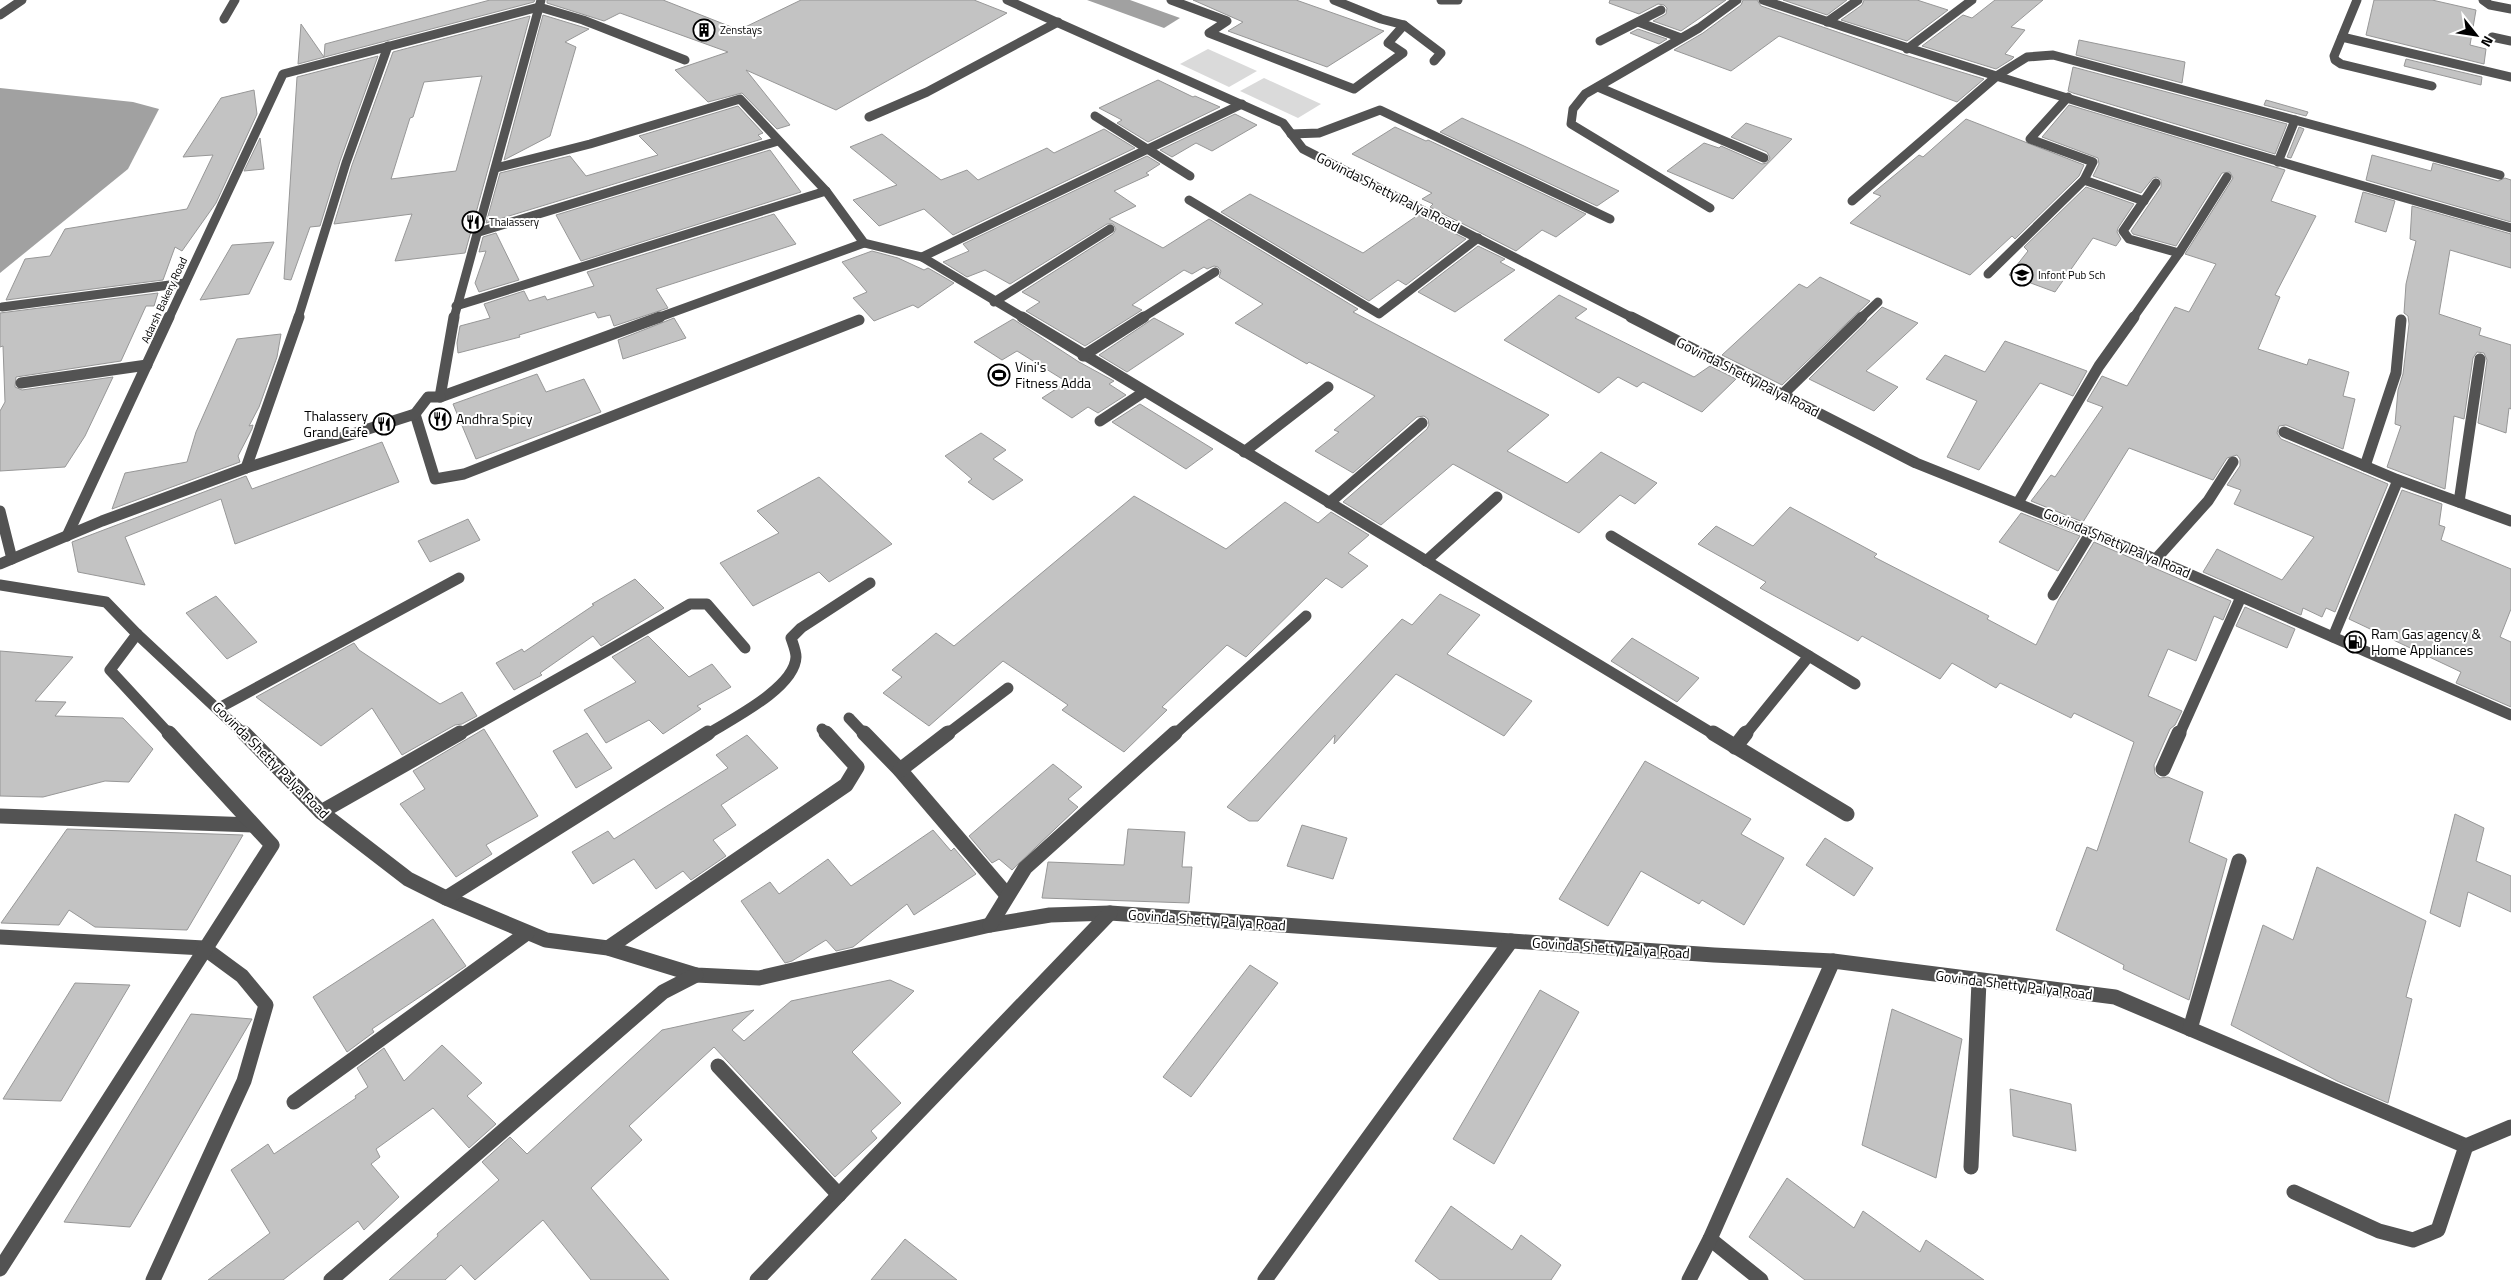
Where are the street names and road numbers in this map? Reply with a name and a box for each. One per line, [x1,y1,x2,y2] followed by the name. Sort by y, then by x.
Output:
[1313,146,1463,237] street label: Govinda Shetty Palya Road
[137,254,191,346] street label: Adarsh Bakery Road
[1673,331,1823,422] street label: Govinda Shetty Palya Road
[2040,502,2194,583] street label: Govinda Shetty Palya Road
[208,696,335,823] street label: Govinda Shetty Palya Road
[1127,904,1287,935] street label: Govinda Shetty Palya Road
[1531,932,1691,963] street label: Govinda Shetty Palya Road
[1934,964,2094,1005] street label: Govinda Shetty Palya Road

